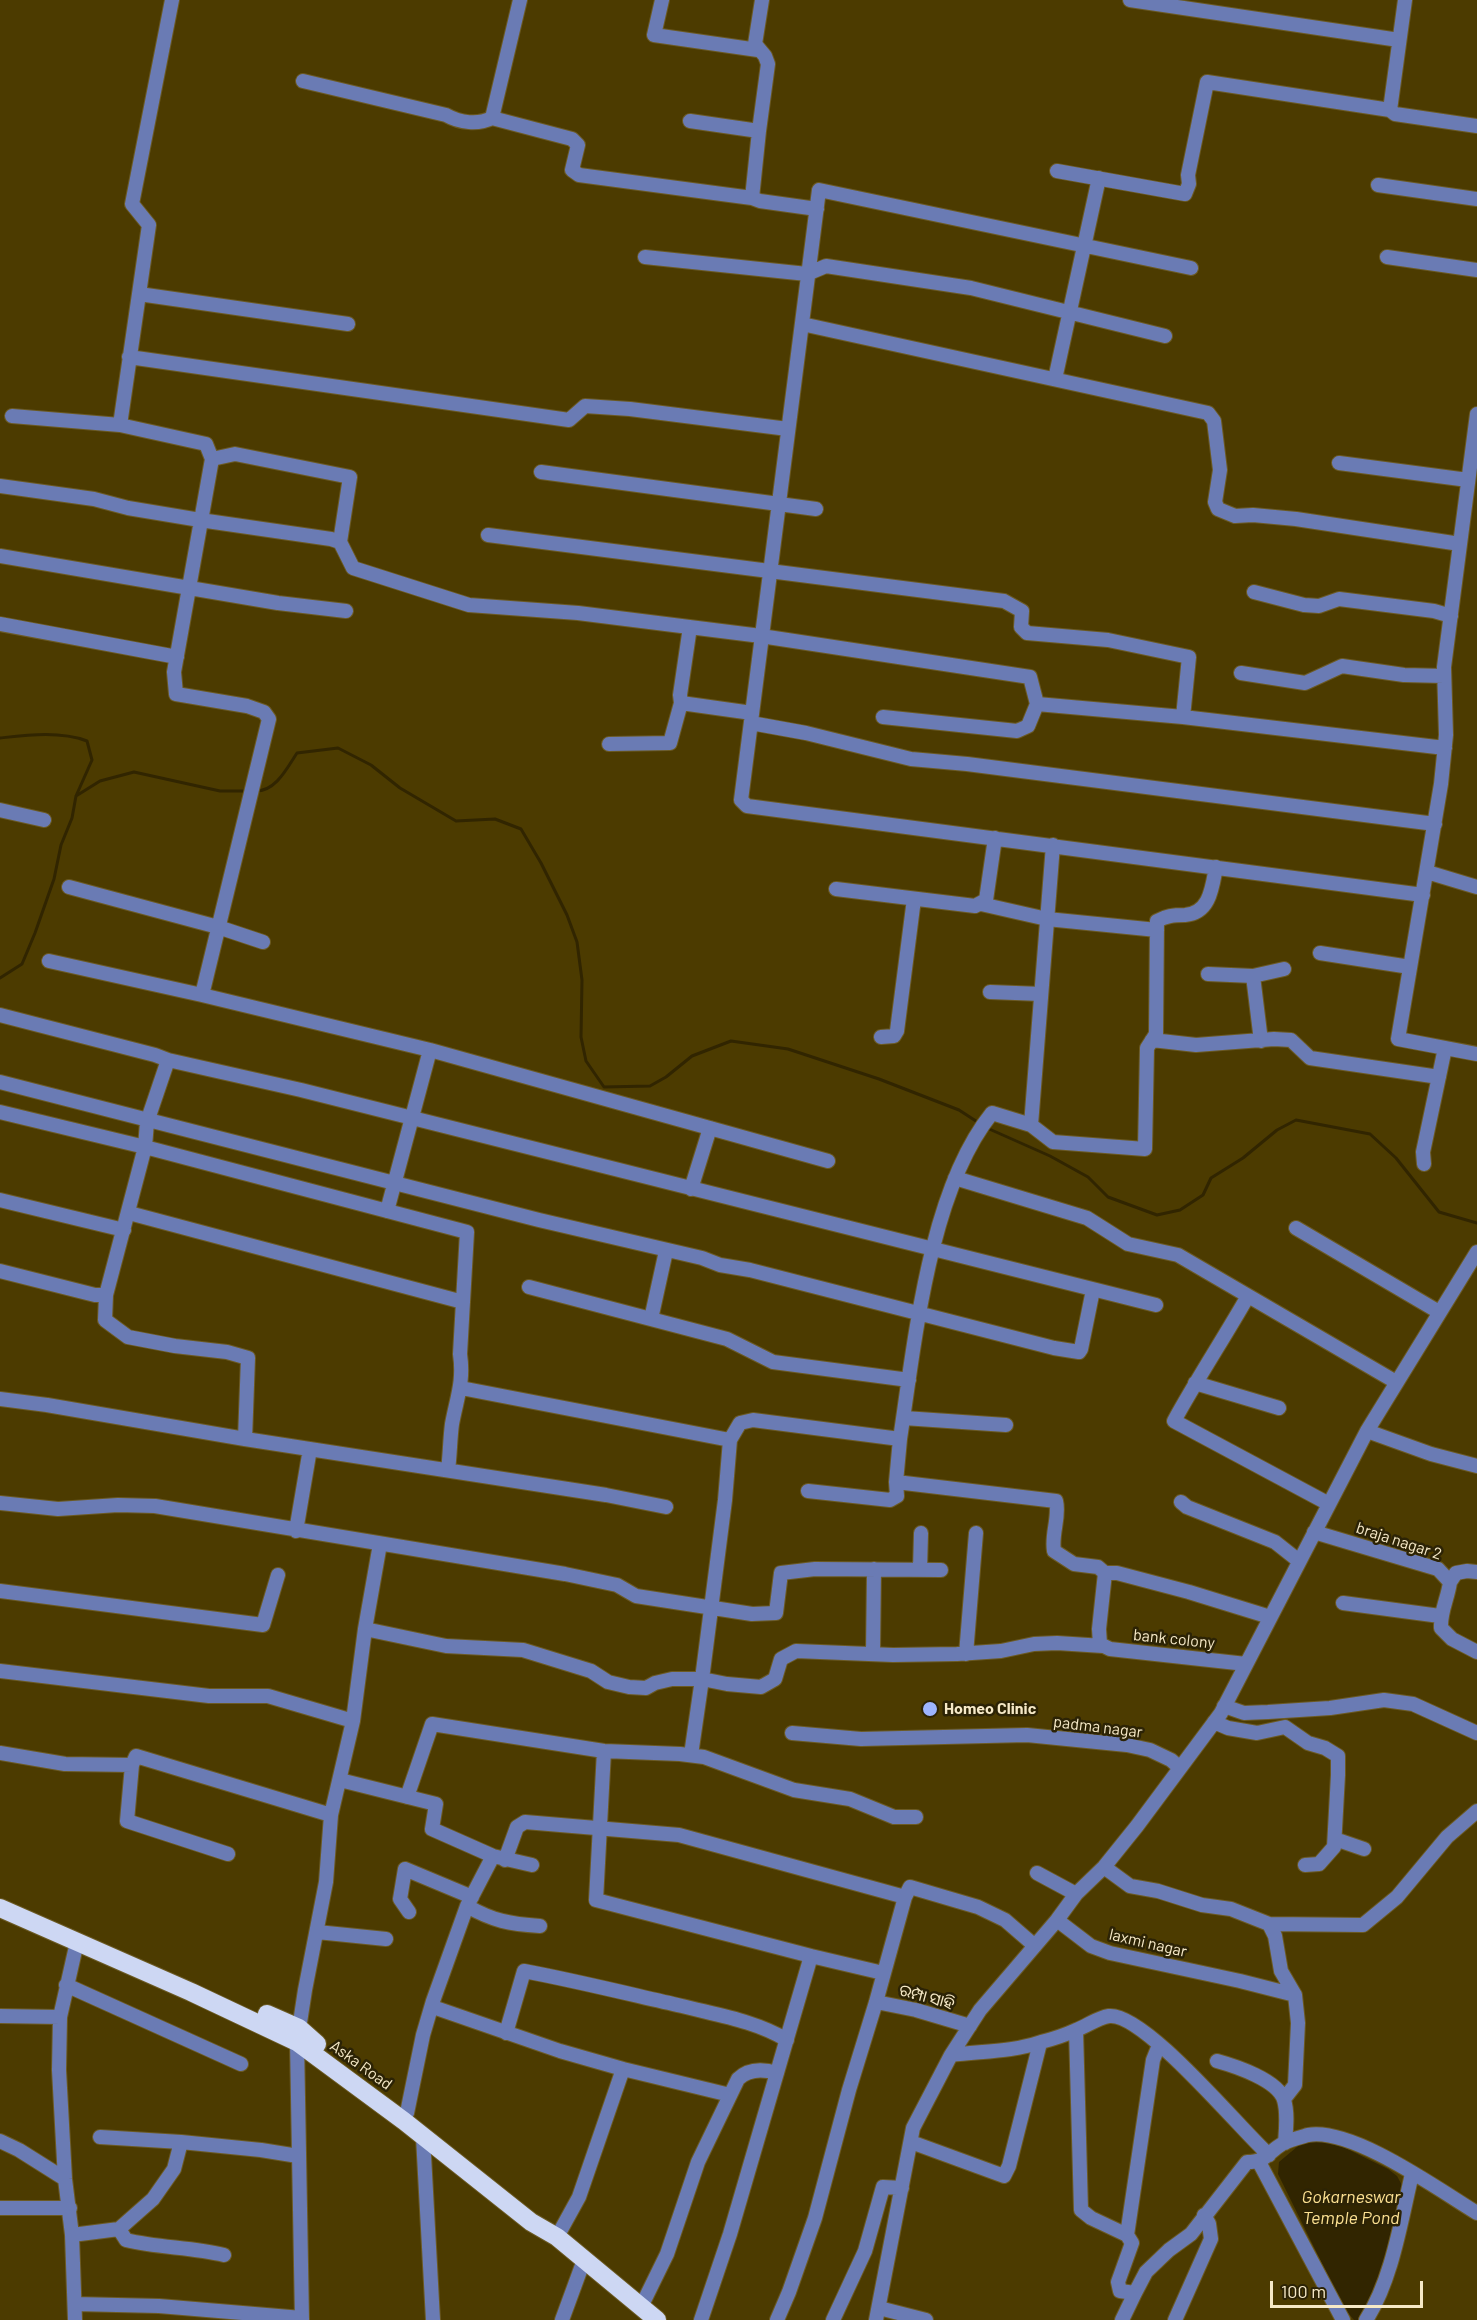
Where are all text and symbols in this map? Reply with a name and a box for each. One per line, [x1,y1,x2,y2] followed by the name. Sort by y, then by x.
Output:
[1354,1518,1444,1564] street label: braja nagar 2
[1132,1625,1216,1653] street label: bank colony
[944,1699,1036,1719] place label: Homeo Clinic
[921,1700,939,1718] marker: Homeo Clinic
[1052,1712,1144,1742] street label: padma nagar
[1107,1925,1189,1961] street label: laxmi nagar
[897,1980,957,2014] street label: ରମ୍ପା ସାହି
[326,2036,396,2094] street label: Aska Road
[1302,2186,1400,2228] water label: Gokarneswar Temple Pond
[1273,2269,1426,2307] scale bar
[1281,2280,1326,2302] text: 100 m

